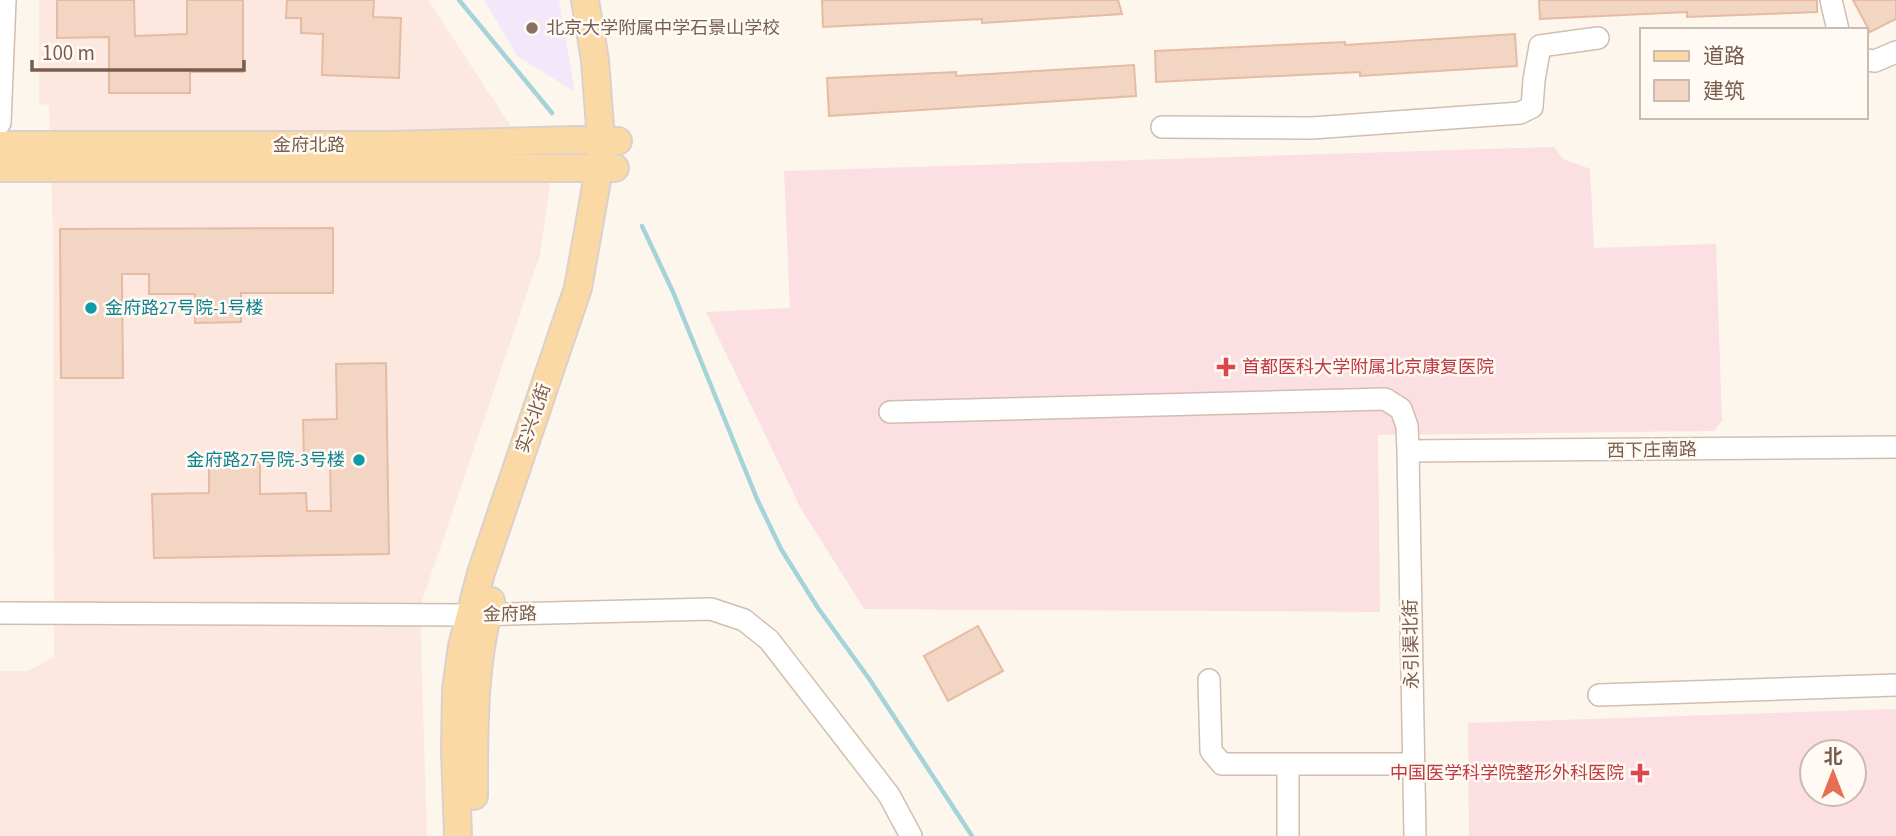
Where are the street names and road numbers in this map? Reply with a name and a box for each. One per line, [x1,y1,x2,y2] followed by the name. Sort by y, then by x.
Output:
[273,133,345,158] street label: 金府北路
[510,380,557,456] street label: 实兴北街
[1607,437,1697,464] street label: 西下庄南路
[1398,599,1425,689] street label: 永引渠北街
[483,602,537,627] street label: 金府路

